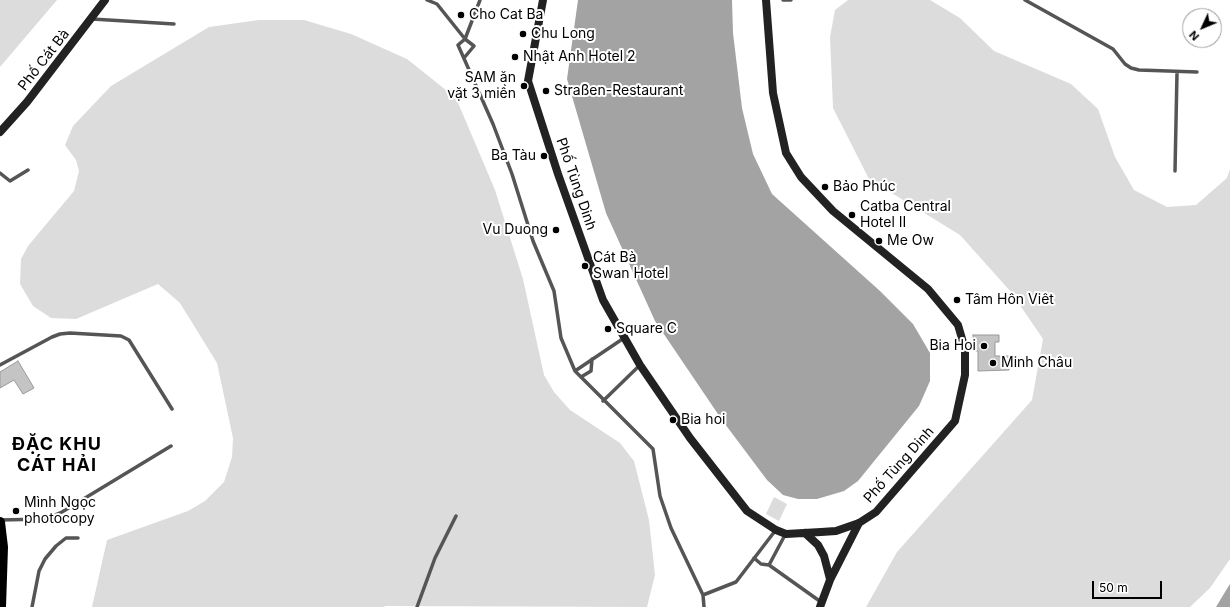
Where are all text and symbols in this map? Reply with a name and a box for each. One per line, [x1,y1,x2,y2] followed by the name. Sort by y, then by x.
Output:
[469,7,543,23] place label: Cho Cat Ba
[1182,8,1222,48] north arrow
[456,10,466,20] marker: Cho Cat Ba
[15,26,73,94] street label: Phố Cát Bà
[531,26,595,42] place label: Chu Long
[1186,28,1202,44] text: N
[518,29,528,39] marker: Chu Long
[523,49,636,65] place label: Nhật Anh Hotel 2
[510,52,520,62] marker: Nhật Anh Hotel 2
[447,70,516,102] place label: SAM ăn vặt 3 miền
[519,81,529,91] marker: SAM ăn vặt 3 miền
[554,83,683,99] place label: Straßen-Restaurant
[541,86,551,96] marker: Straßen-Restaurant
[552,136,600,232] street label: Phố Tùng Dinh
[491,148,536,164] place label: Ba Tàu
[539,151,549,161] marker: Ba Tàu
[833,179,896,195] place label: Bảo Phúc
[820,182,830,192] marker: Bảo Phúc
[860,199,951,232] place label: Catba Central Hotel II
[847,210,857,220] marker: Catba Central Hotel II
[482,222,548,238] place label: Vu Duong
[551,225,561,235] marker: Vu Duong
[887,233,934,249] place label: Me Ow
[874,236,884,246] marker: Me Ow
[593,250,668,282] place label: Cát Bà Swan Hotel
[580,261,590,271] marker: Cát Bà Swan Hotel
[965,292,1054,308] place label: Tâm Hôn Viêt
[952,295,962,305] marker: Tâm Hôn Viêt
[616,321,677,337] place label: Square C
[603,324,613,334] marker: Square C
[929,338,976,354] place label: Bia Hoi
[979,341,989,351] marker: Bia Hoi
[1001,355,1072,371] place label: Minh Châu
[988,358,998,368] marker: Minh Châu
[681,412,725,428] place label: Bia hoi
[668,415,678,425] marker: Bia hoi
[860,423,938,507] street label: Phố Tùng Dinh
[12,434,102,476] district label: ĐẶC KHU CÁT HẢI
[24,495,96,528] place label: Mình Ngọc photocopy
[11,506,21,516] marker: Mình Ngọc photocopy
[1094,573,1164,599] scale bar
[1099,580,1128,595] text: 50 m

